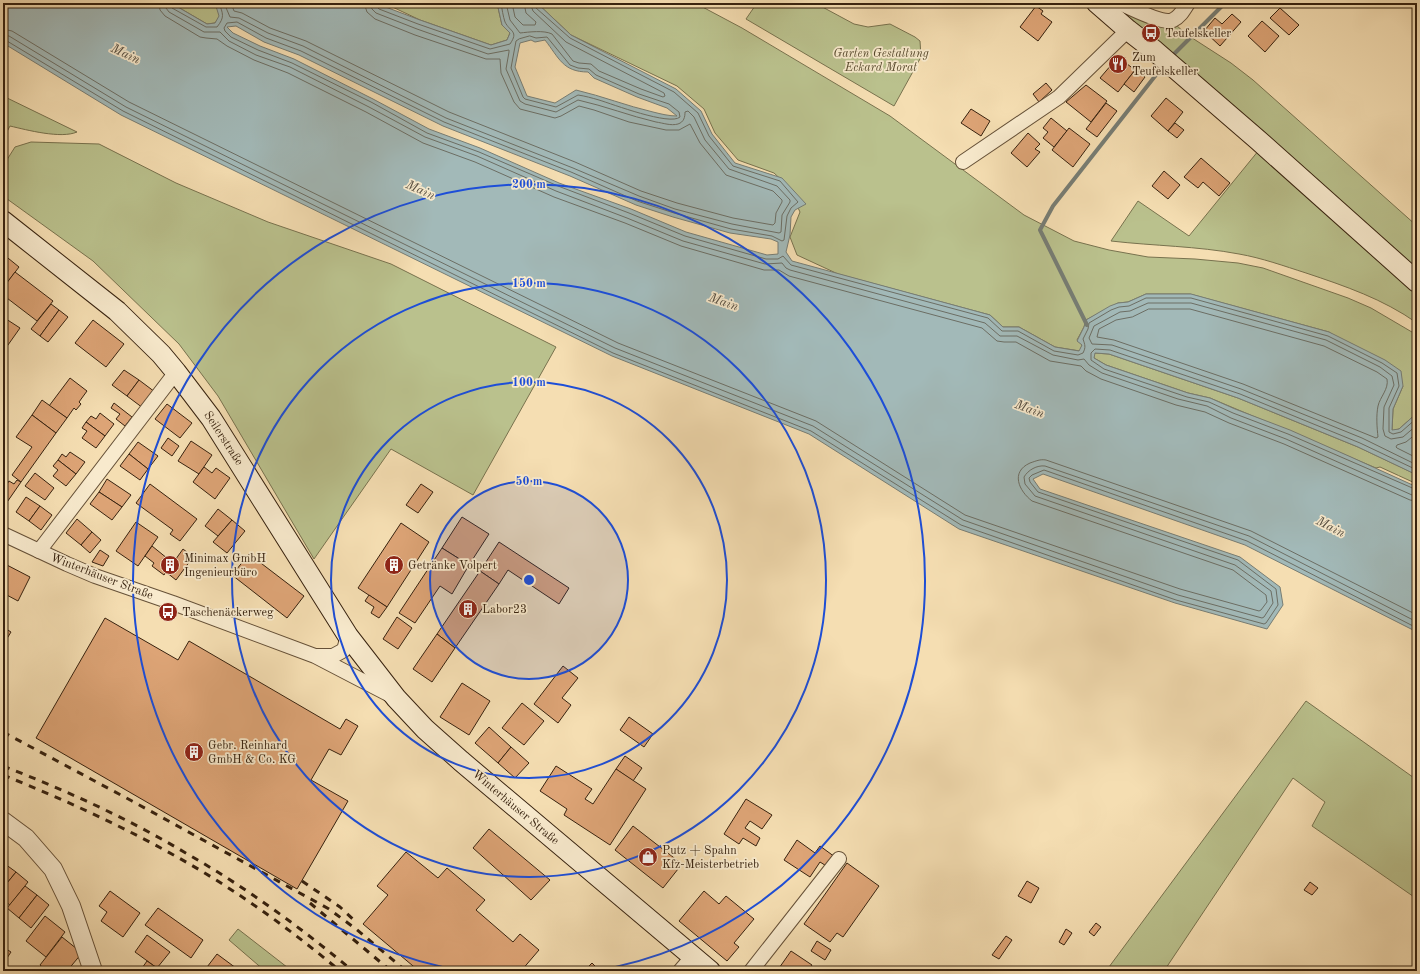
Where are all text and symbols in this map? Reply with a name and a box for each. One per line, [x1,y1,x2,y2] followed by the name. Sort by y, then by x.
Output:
[1140,22,1162,44] bus stop icon: Teufelskeller
[1165,28,1231,40] place label: Teufelskeller
[108,42,142,67] water label: Main
[833,48,929,74] park label: Garten Gestaltung Eckard Morat
[1132,52,1198,78] place label: Zum Teufelskeller
[1107,53,1129,75] restaurant icon: Zum Teufelskeller
[403,178,437,203] water label: Main
[512,179,546,191] text: 200 m
[512,277,546,290] text: 150 m
[706,291,741,314] water label: Main
[512,377,546,389] text: 100 m
[1012,398,1047,421] water label: Main
[201,409,245,468] street label: Seilerstraße
[516,475,543,488] text: 50 m
[1313,514,1347,540] water label: Main
[49,552,155,602] street label: Winterhäuser Straße
[184,553,266,579] place label: Minimax GmbH Ingenieurbüro
[159,554,181,576] building icon: Minimax GmbH Ingenieurbüro
[383,554,405,576] building icon: Getränke Volpert
[408,560,497,572] place label: Getränke Volpert
[522,573,536,587] centre of rings
[457,598,479,620] building icon: Labor23
[157,601,179,623] bus stop icon: Taschenäckerweg
[482,604,527,616] place label: Labor23
[182,607,274,619] place label: Taschenäckerweg
[208,740,296,766] place label: Gebr. Reinhard GmbH & Co. KG
[183,741,205,763] building icon: Gebr. Reinhard GmbH & Co. KG
[470,768,561,848] street label: Winterhäuser Straße
[662,845,759,871] place label: Putz + Spahn Kfz-Meisterbetrieb
[637,846,659,868] shop icon: Putz + Spahn Kfz-Meisterbetrieb

